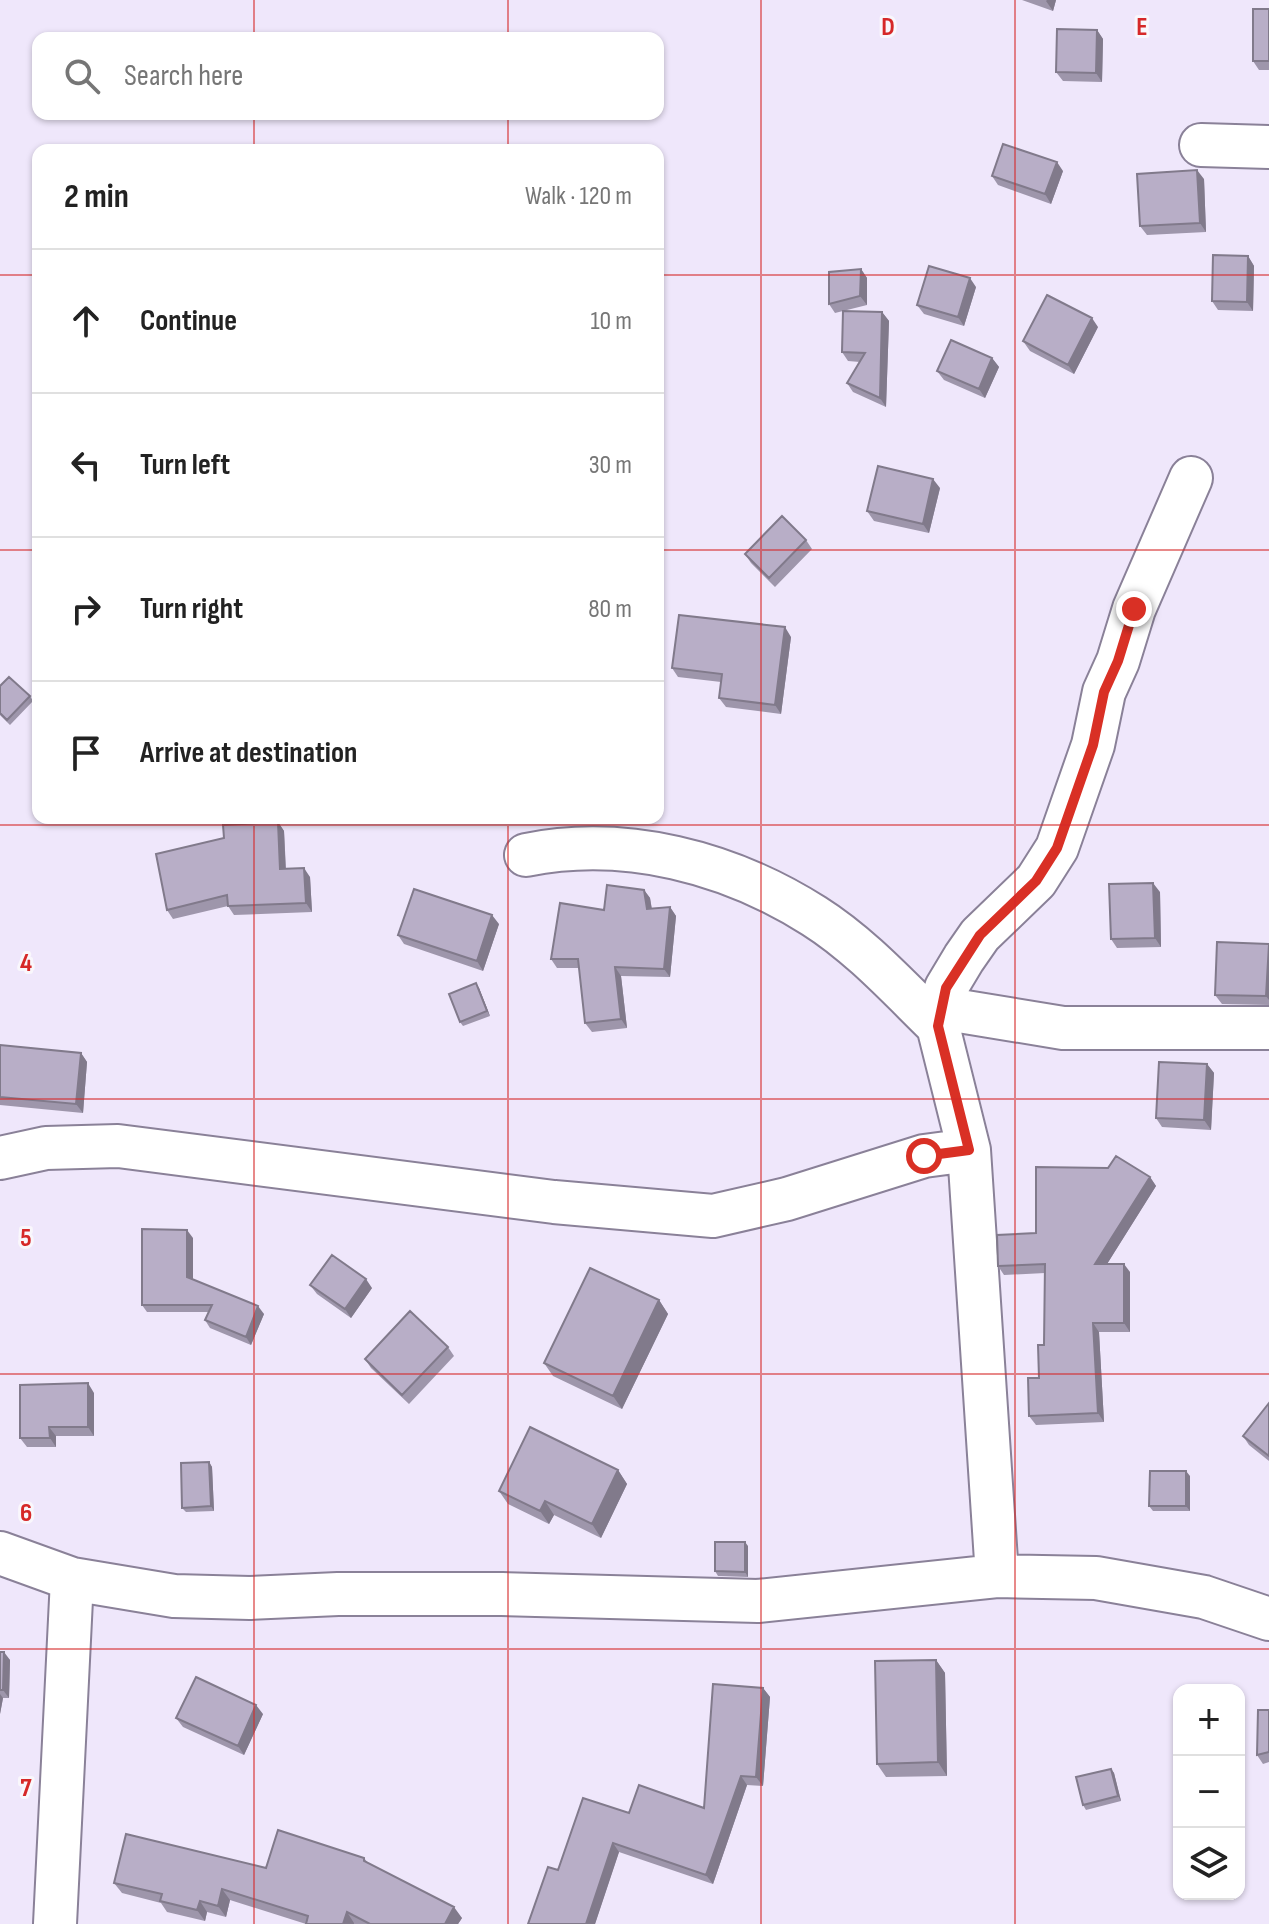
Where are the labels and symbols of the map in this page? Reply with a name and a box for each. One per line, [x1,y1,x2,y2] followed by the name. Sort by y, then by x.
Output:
[881,12,895,43] text: D
[1136,12,1148,43] text: E
[1116,591,1152,627] route end
[20,948,32,979] text: 4
[906,1138,942,1174] route start
[20,1223,32,1254] text: 5
[20,1498,32,1529] text: 6
[20,1773,32,1804] text: 7

